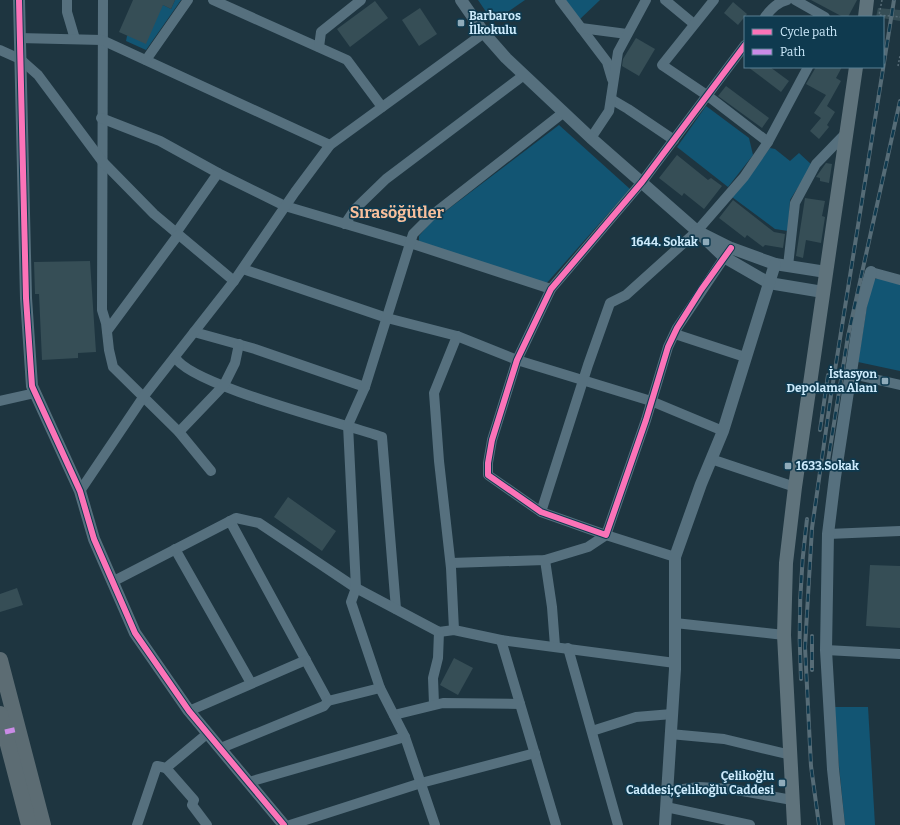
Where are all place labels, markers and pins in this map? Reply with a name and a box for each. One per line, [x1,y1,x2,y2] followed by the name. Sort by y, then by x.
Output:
[469,9,521,37] place label: Barbaros İlkokulu
[456,18,466,28] marker: Barbaros İlkokulu
[631,235,699,249] place label: 1644. Sokak
[701,237,711,247] marker: 1644. Sokak
[787,366,877,395] place label: İstasyon Depolama Alanı
[880,376,890,386] marker: İstasyon Depolama Alanı
[796,459,860,473] place label: 1633.Sokak
[783,461,793,471] marker: 1633.Sokak
[626,769,774,797] place label: Çelikoğlu Caddesi;Çelıkoğlu Caddesi
[777,778,787,788] marker: Çelikoğlu Caddesi;Çelıkoğlu Caddesi

